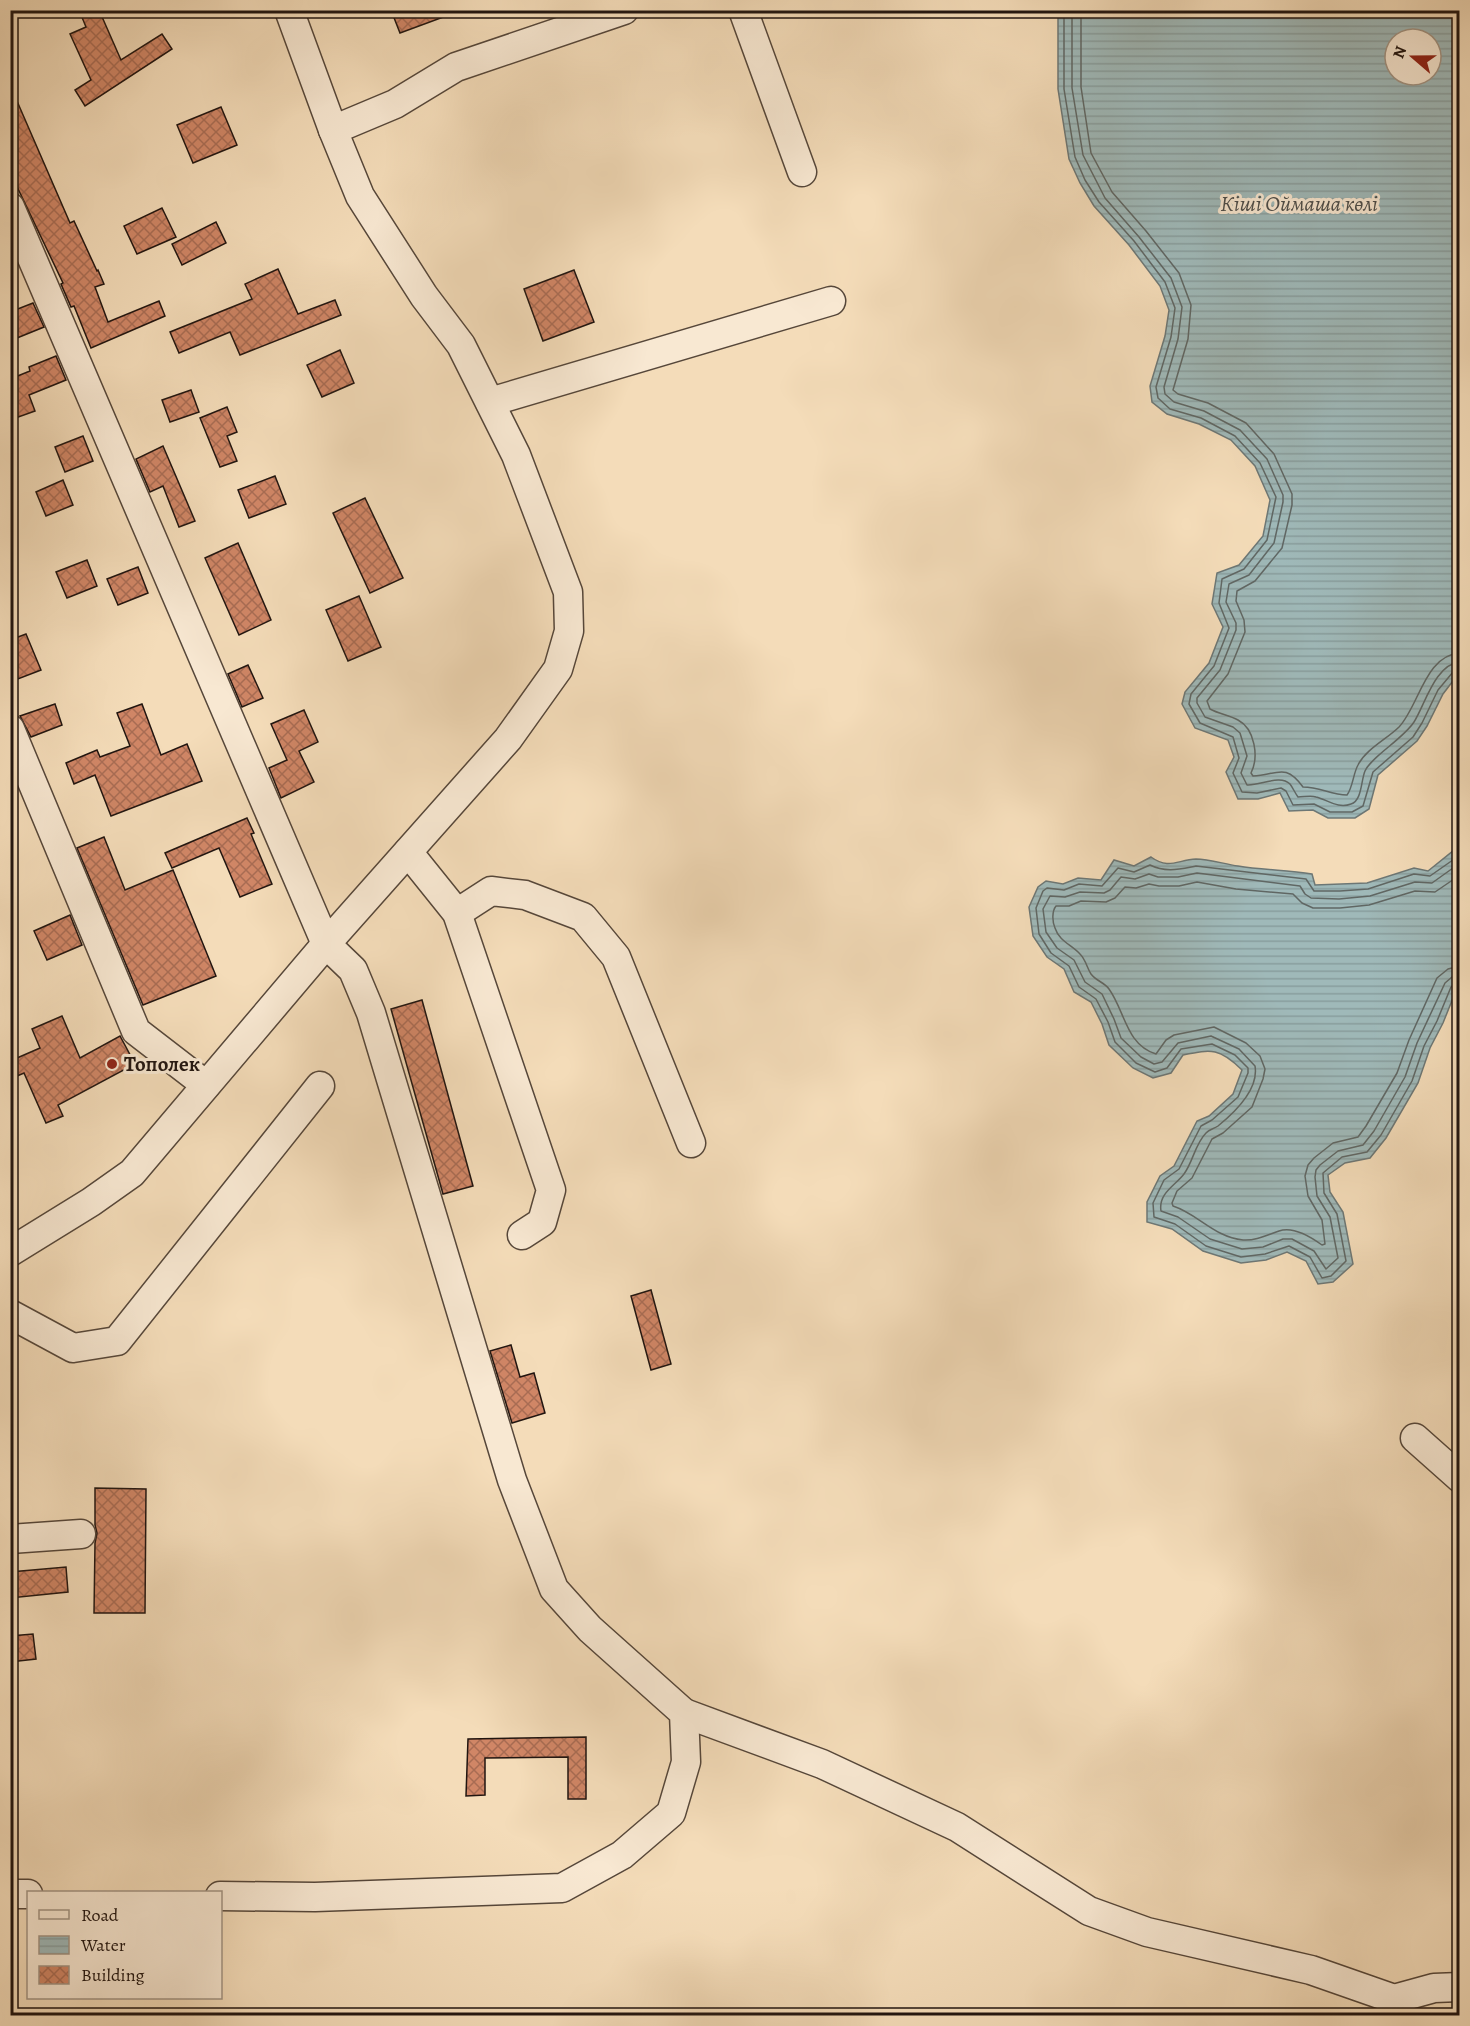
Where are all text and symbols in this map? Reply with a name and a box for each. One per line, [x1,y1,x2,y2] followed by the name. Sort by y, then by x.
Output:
[1383,27,1443,87] north arrow
[1388,43,1412,61] text: N
[1220,189,1378,219] water label: Кіші Оймаша көлi
[124,1050,200,1078] place label: Тополек
[105,1057,119,1071] marker: Тополек
[27,1891,222,1999] legend
[81,1903,119,1927] text: Road
[80,1933,126,1957] text: Water
[81,1963,145,1987] text: Building

